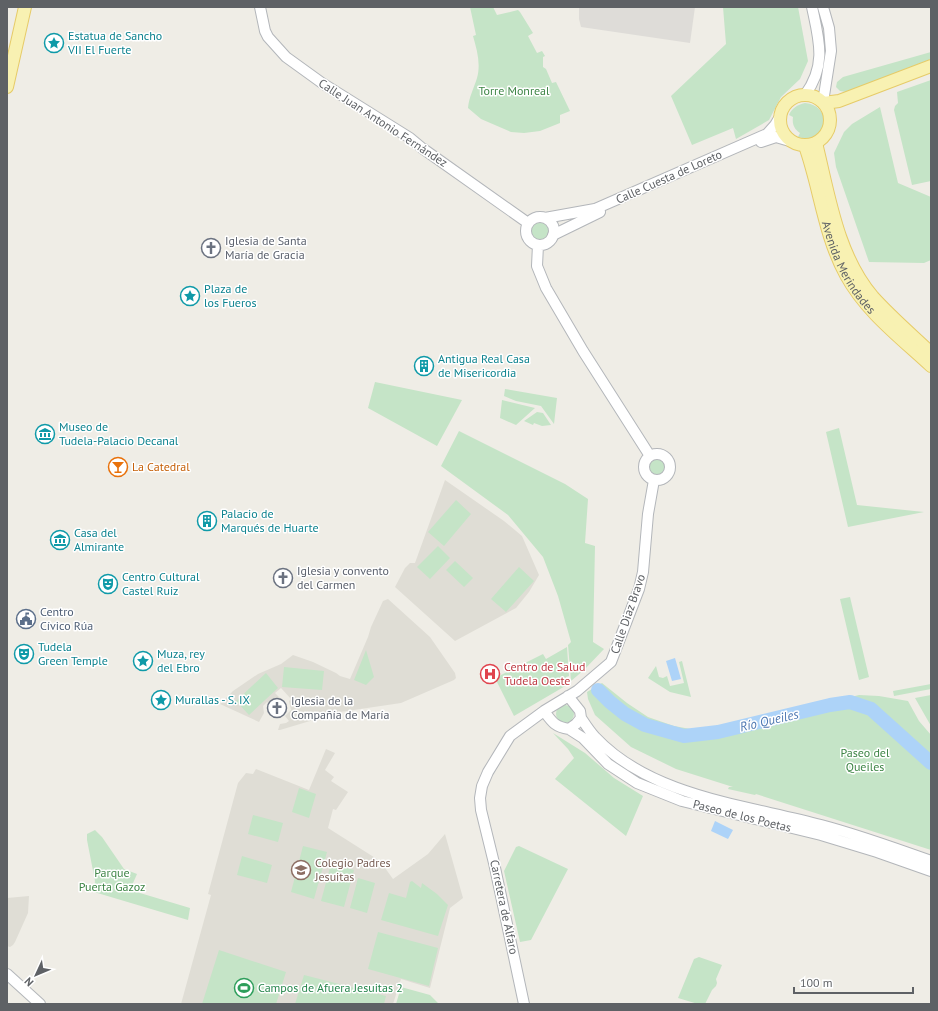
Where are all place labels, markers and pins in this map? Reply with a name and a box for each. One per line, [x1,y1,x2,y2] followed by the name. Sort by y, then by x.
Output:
[67,28,162,57] place label: Estatua de Sancho VII El Fuerte
[43,32,65,54] place icon: Estatua de Sancho VII El Fuerte
[225,233,307,262] place label: Iglesia de Santa María de Gracia
[200,237,222,259] church icon: Iglesia de Santa María de Gracia
[204,281,257,310] place label: Plaza de los Fueros
[179,285,201,307] place icon: Plaza de los Fueros
[438,351,530,380] place label: Antigua Real Casa de Misericordia
[413,355,435,377] building icon: Antigua Real Casa de Misericordia
[59,419,179,448] place label: Museo de Tudela-Palacio Decanal
[34,423,56,445] museum icon: Museo de Tudela-Palacio Decanal
[107,456,129,478] bar icon: La Catedral
[132,459,190,474] place label: La Catedral
[221,506,319,535] place label: Palacio de Marqués de Huarte
[196,510,218,532] building icon: Palacio de Marqués de Huarte
[74,525,124,554] place label: Casa del Almirante
[49,529,71,551] museum icon: Casa del Almirante
[297,563,389,592] place label: Iglesia y convento del Carmen
[272,567,294,589] church icon: Iglesia y convento del Carmen
[122,569,200,598] place label: Centro Cultural Castel Ruiz
[97,573,119,595] theatre icon: Centro Cultural Castel Ruiz
[40,604,93,633] place label: Centro Cívico Rúa
[15,608,37,630] public building icon: Centro Cívico Rúa
[38,639,108,668] place label: Tudela Green Temple
[13,643,35,665] theatre icon: Tudela Green Temple
[157,646,205,675] place label: Muza, rey del Ebro
[132,650,154,672] place icon: Muza, rey del Ebro
[504,659,585,688] place label: Centro de Salud Tudela Oeste
[479,663,501,685] hospital icon: Centro de Salud Tudela Oeste
[150,689,172,711] place icon: Murallas - S. IX
[175,692,251,707] place label: Murallas - S. IX
[291,693,389,722] place label: Iglesia de la Compañía de María
[266,697,288,719] church icon: Iglesia de la Compañía de María
[314,855,391,884] place label: Colegio Padres Jesuitas
[290,859,312,881] school or university icon: Colegio Padres Jesuitas
[233,977,255,999] sports icon: Campos de Afuera Jesuitas 2
[258,980,403,995] place label: Campos de Afuera Jesuitas 2

